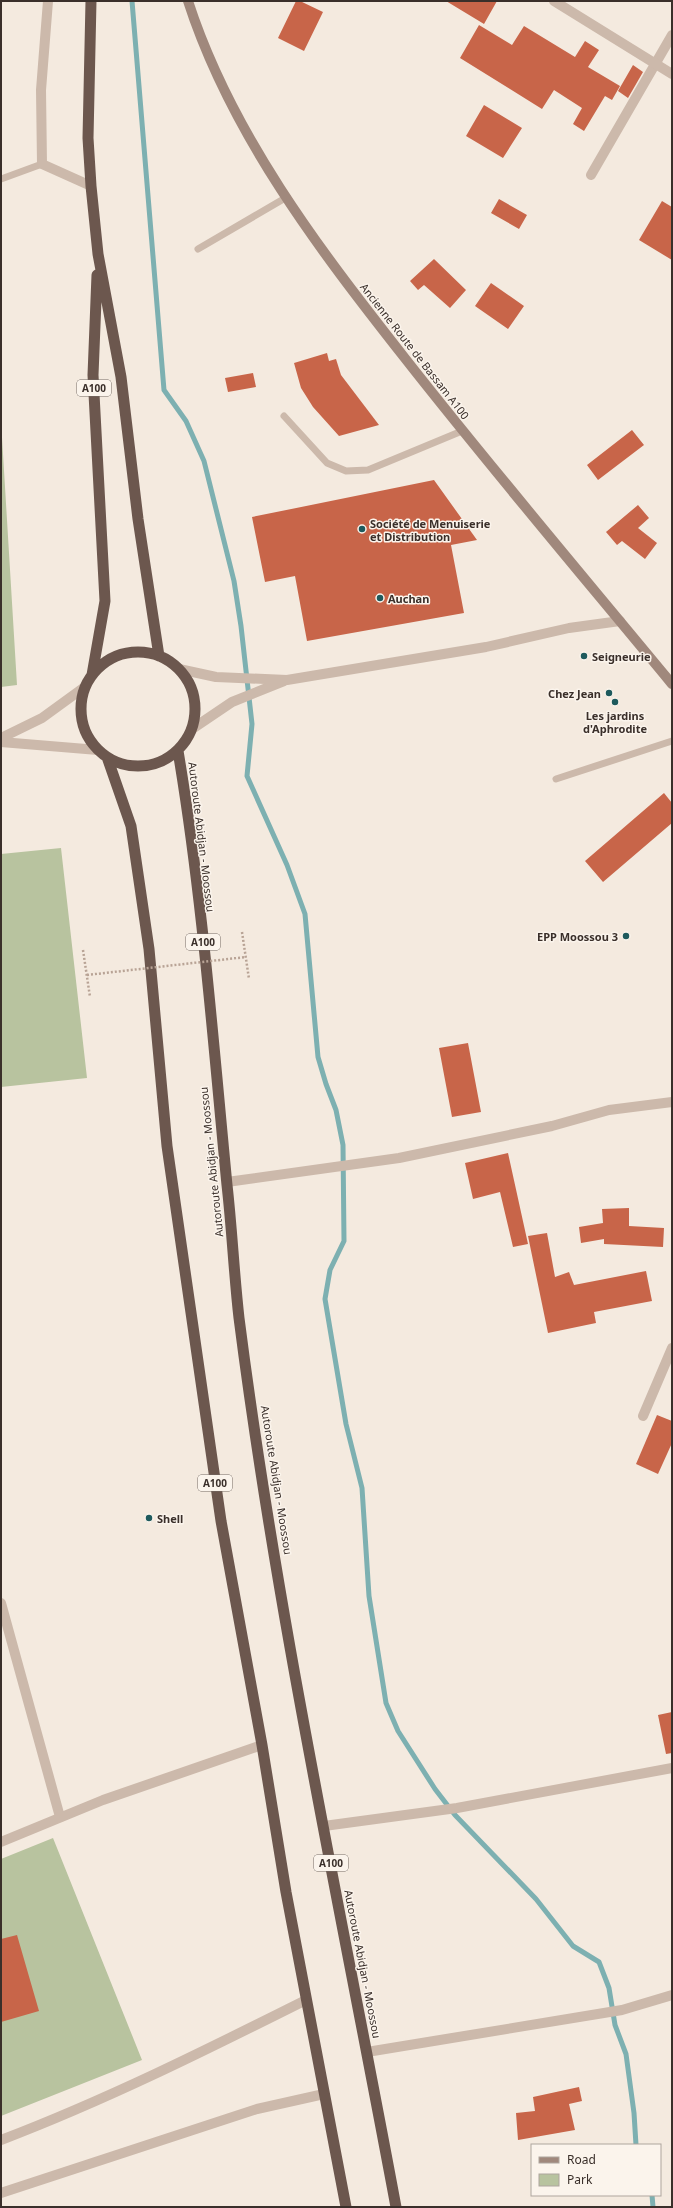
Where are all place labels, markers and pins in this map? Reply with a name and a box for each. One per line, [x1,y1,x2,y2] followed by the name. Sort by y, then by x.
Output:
[370,516,491,544] place label: Société de Menuiserie et Distribution
[357,524,367,534] marker: Société de Menuiserie et Distribution
[388,591,429,606] place label: Auchan
[375,593,385,603] marker: Auchan
[592,649,651,664] place label: Seigneurie
[579,651,589,661] marker: Seigneurie
[548,686,601,701] place label: Chez Jean
[604,688,614,698] marker: Chez Jean
[610,697,620,707] marker: Les jardins d'Aphrodite
[583,708,647,736] place label: Les jardins d'Aphrodite
[537,929,618,944] place label: EPP Moossou 3
[621,931,631,941] marker: EPP Moossou 3
[157,1511,183,1526] place label: Shell
[144,1513,154,1523] marker: Shell

